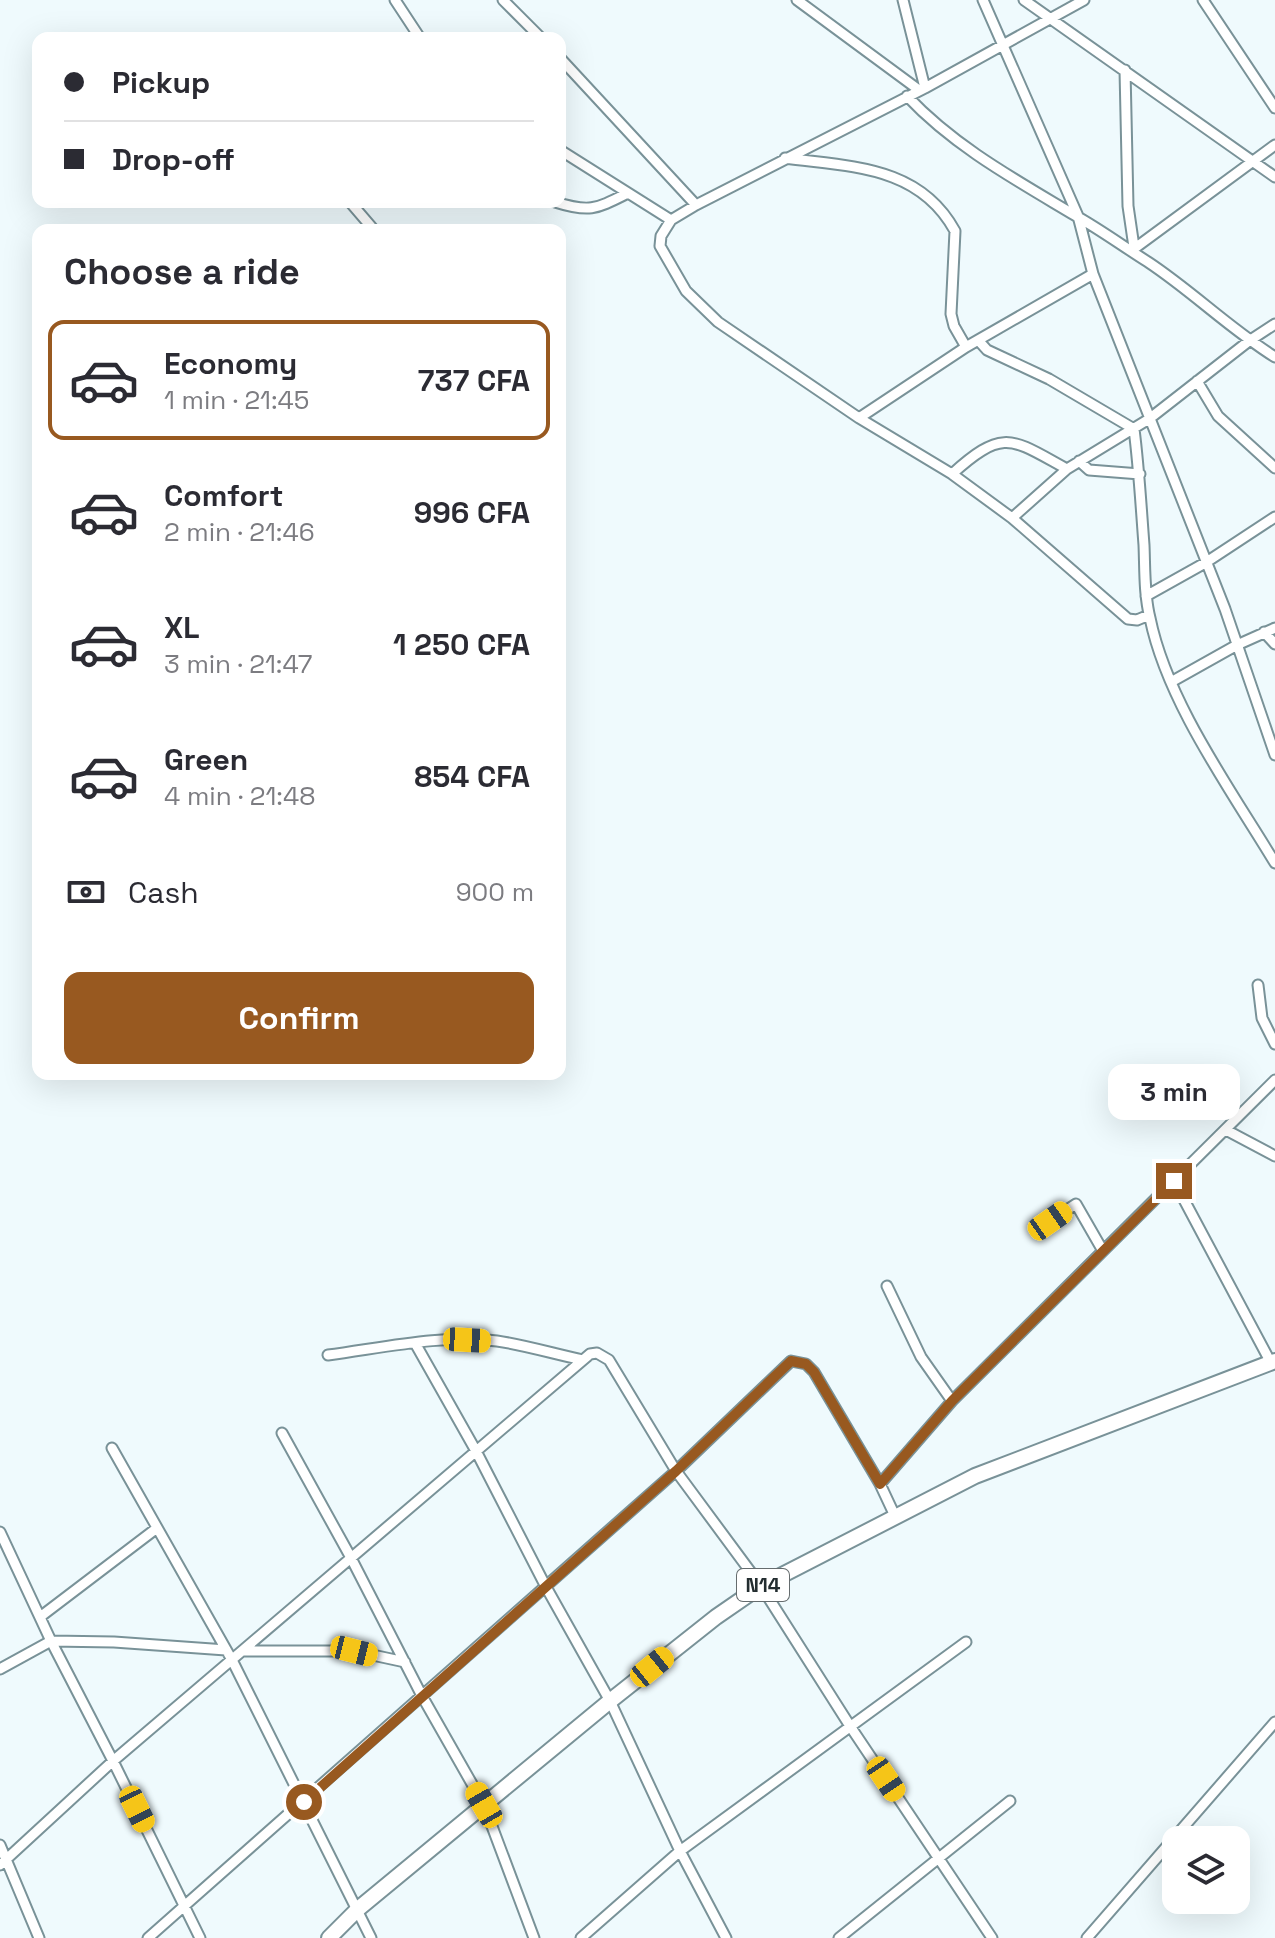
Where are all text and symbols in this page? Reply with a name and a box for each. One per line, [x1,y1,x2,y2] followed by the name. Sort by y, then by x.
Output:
[112,63,210,102] text: Pickup
[112,140,235,179] text: Drop-off
[64,249,300,295] text: Choose a ride
[68,344,140,416] icon: car
[164,344,297,383] text: Economy
[418,361,530,400] text: 737 CFA
[164,383,309,417] text: 1 min · 21:45
[68,476,140,548] icon: car
[164,476,283,515] text: Comfort
[414,493,530,532] text: 996 CFA
[164,515,315,549] text: 2 min · 21:46
[68,608,140,680] icon: car
[164,608,200,647] text: XL
[393,625,530,664] text: 1 250 CFA
[164,647,313,681] text: 3 min · 21:47
[68,740,140,812] icon: car
[164,740,248,779] text: Green
[414,757,530,796] text: 854 CFA
[164,779,315,813] text: 4 min · 21:48
[64,870,108,914] icon: cash
[128,873,199,912] text: Cash
[456,875,534,909] text: 900 m
[64,972,534,1064] button: Confirm
[1108,1065,1240,1121] callout: 3 min
[1140,1075,1208,1109] text: 3 min
[1156,1163,1192,1199] route end
[1023,1197,1077,1245] car
[442,1327,492,1353] car
[737,1569,789,1601] road number: N14
[328,1634,380,1668] car
[626,1643,678,1691] car
[863,1752,909,1806] car
[462,1778,506,1832] car
[116,1782,158,1836] car
[286,1784,322,1820] route start
[1162,1826,1250,1914] map controls
[1162,1826,1250,1914] button: layers

